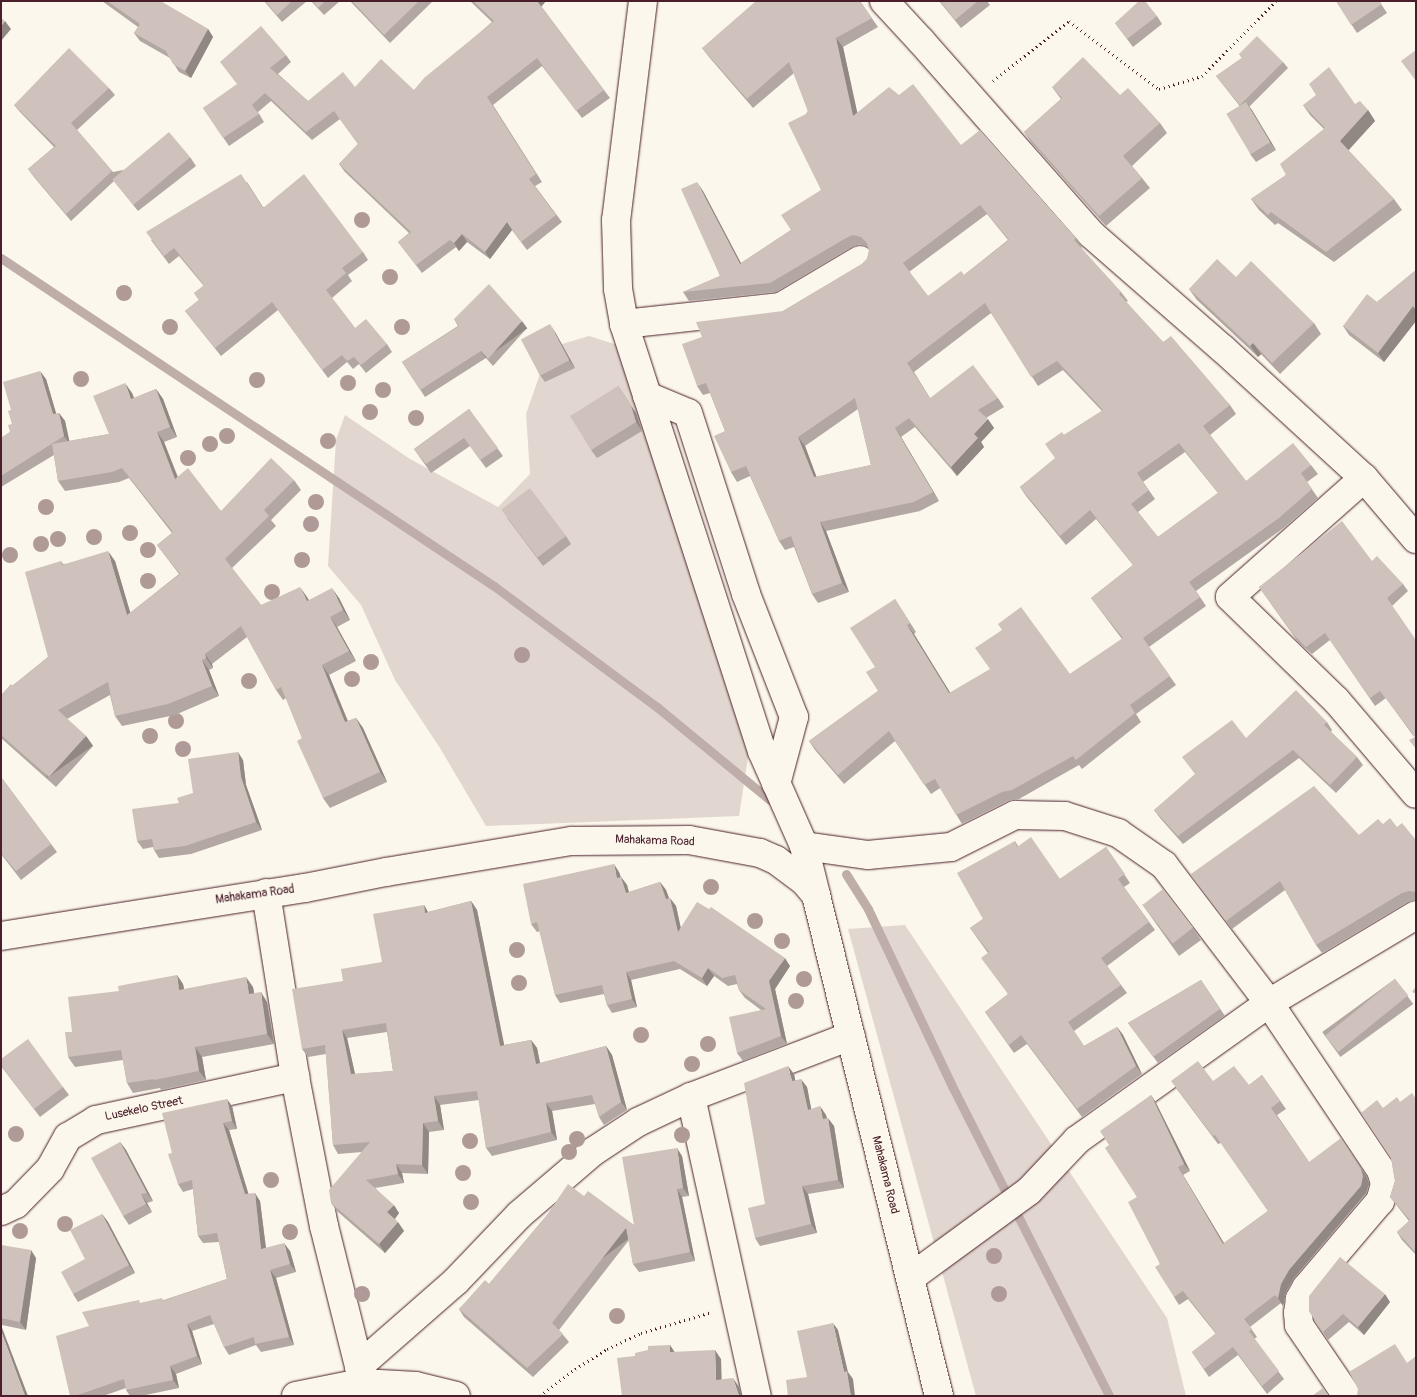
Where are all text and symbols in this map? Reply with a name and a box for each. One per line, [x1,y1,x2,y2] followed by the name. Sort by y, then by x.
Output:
[615,832,695,850] street label: Mahakama Road
[215,882,295,908] street label: Mahakama Road
[104,1094,184,1124] street label: Lusekelo Street
[868,1135,902,1215] street label: Mahakama Road

